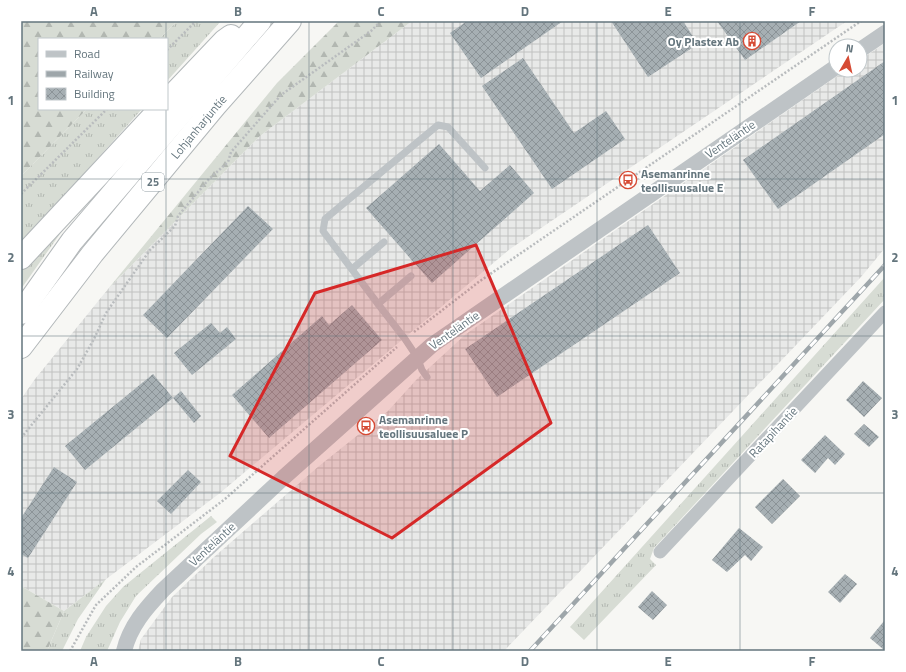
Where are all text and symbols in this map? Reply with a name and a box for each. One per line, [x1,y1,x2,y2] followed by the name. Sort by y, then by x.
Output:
[90,1,98,21] text: A
[234,1,242,21] text: B
[377,1,385,21] text: C
[521,1,529,21] text: D
[664,1,672,21] text: E
[809,1,816,21] text: F
[742,31,762,51] building icon: Oy Plastex Ab
[668,32,739,51] place label: Oy Plastex Ab
[38,38,168,110] legend
[828,38,868,78] north arrow
[845,40,855,57] text: N
[74,44,100,63] text: Road
[74,64,114,83] text: Railway
[74,84,115,103] text: Building
[7,90,15,110] text: 1
[166,90,231,163] street label: Lohjanharjuntie
[891,90,899,110] text: 1
[701,115,759,163] street label: Venteläntie
[641,164,724,197] place label: Asemanrinne teollisuusalue E
[618,170,638,190] bus stop icon: Asemanrinne teollisuusalue E
[142,173,164,191] road number: 25
[7,247,15,267] text: 2
[891,247,899,267] text: 2
[425,306,483,354] street label: Venteläntie
[744,402,802,462] street label: Ratapihantie
[7,404,15,424] text: 3
[891,404,899,424] text: 3
[379,410,468,443] place label: Asemanrinne teollisuusaluee P
[356,416,376,436] bus stop icon: Asemanrinne teollisuusaluee P
[185,517,239,571] street label: Venteläntie
[7,561,15,581] text: 4
[891,561,899,581] text: 4
[90,651,98,671] text: A
[234,651,242,671] text: B
[377,651,385,671] text: C
[521,651,529,671] text: D
[664,651,672,671] text: E
[809,651,816,671] text: F

